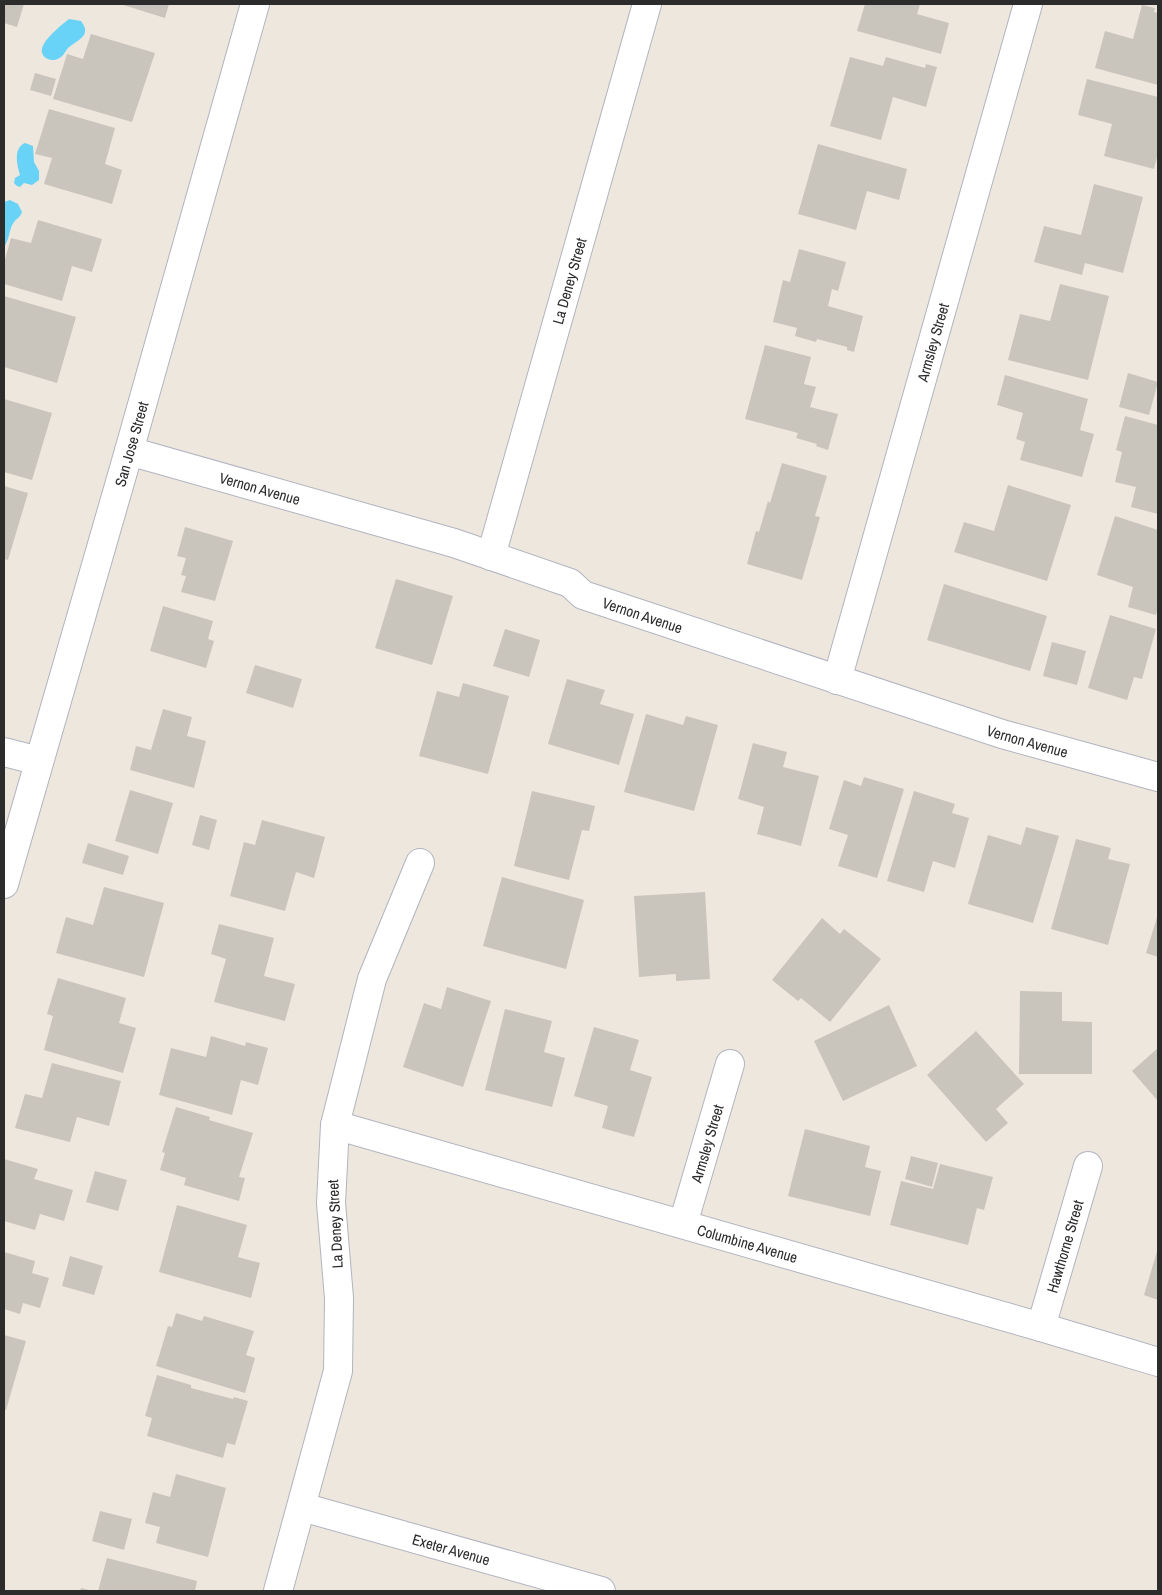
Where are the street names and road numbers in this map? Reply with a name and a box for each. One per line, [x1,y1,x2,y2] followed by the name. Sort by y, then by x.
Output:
[547,235,591,326] street label: La Deney Street
[911,300,954,385] street label: Armsley Street
[109,398,153,489] street label: San Jose Street
[217,467,303,510] street label: Vernon Avenue
[600,592,686,638] street label: Vernon Avenue
[984,719,1071,762] street label: Vernon Avenue
[685,1101,728,1186] street label: Armsley Street
[322,1178,348,1269] street label: La Deney Street
[1041,1197,1088,1295] street label: Hawthorne Street
[695,1219,800,1267] street label: Columbine Avenue
[410,1528,493,1570] street label: Exeter Avenue

